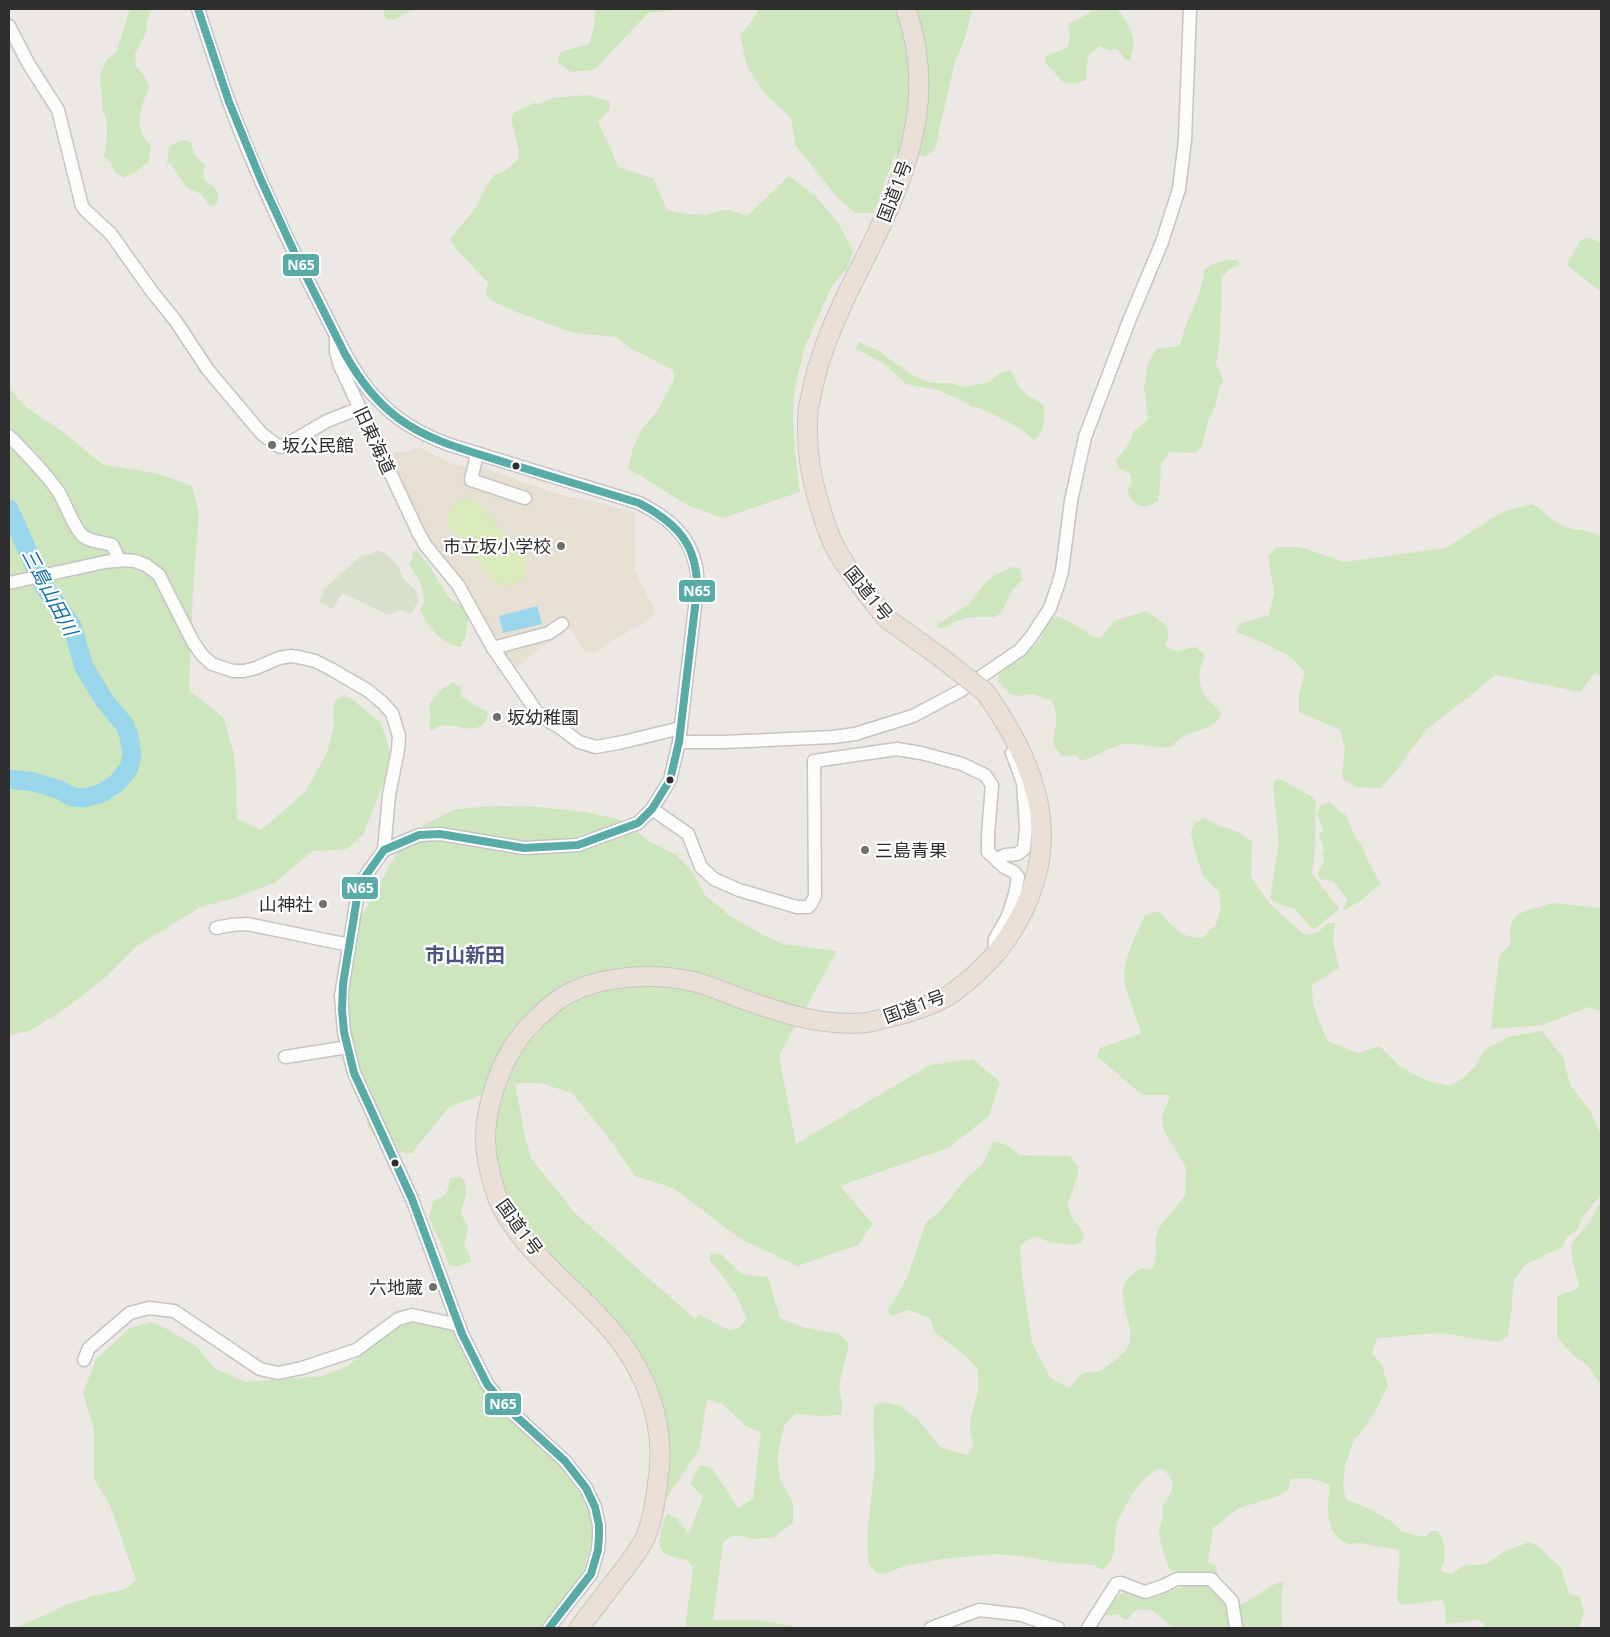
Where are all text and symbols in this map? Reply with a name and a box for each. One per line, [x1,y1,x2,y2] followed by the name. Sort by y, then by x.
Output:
[871,157,917,225] street label: 国道1号
[282,253,320,277] line badge: N65
[287,255,315,274] text: N65
[349,402,401,478] street label: 旧東海道
[282,433,354,457] place label: 坂公民館
[266,439,278,451] marker: 坂公民館
[511,461,521,471] unlabelled marker
[443,534,551,558] place label: 市立坂小学校
[555,540,567,552] marker: 市立坂小学校
[16,544,85,642] water label: 三島山田川
[839,560,899,626] street label: 国道1号
[678,579,716,603] line badge: N65
[683,581,711,600] text: N65
[507,705,579,729] place label: 坂幼稚園
[491,711,503,723] marker: 坂幼稚園
[665,775,675,785] unlabelled marker
[875,838,947,862] place label: 三島青果
[859,844,871,856] marker: 三島青果
[341,876,379,900] line badge: N65
[346,878,374,897] text: N65
[259,892,313,916] place label: 山神社
[317,898,329,910] marker: 山神社
[425,941,505,968] district label: 市山新田
[880,984,948,1028] street label: 国道1号
[390,1158,400,1168] unlabelled marker
[491,1194,549,1260] street label: 国道1号
[369,1275,423,1299] place label: 六地蔵
[427,1281,439,1293] marker: 六地蔵
[484,1392,522,1416] line badge: N65
[489,1394,517,1413] text: N65

